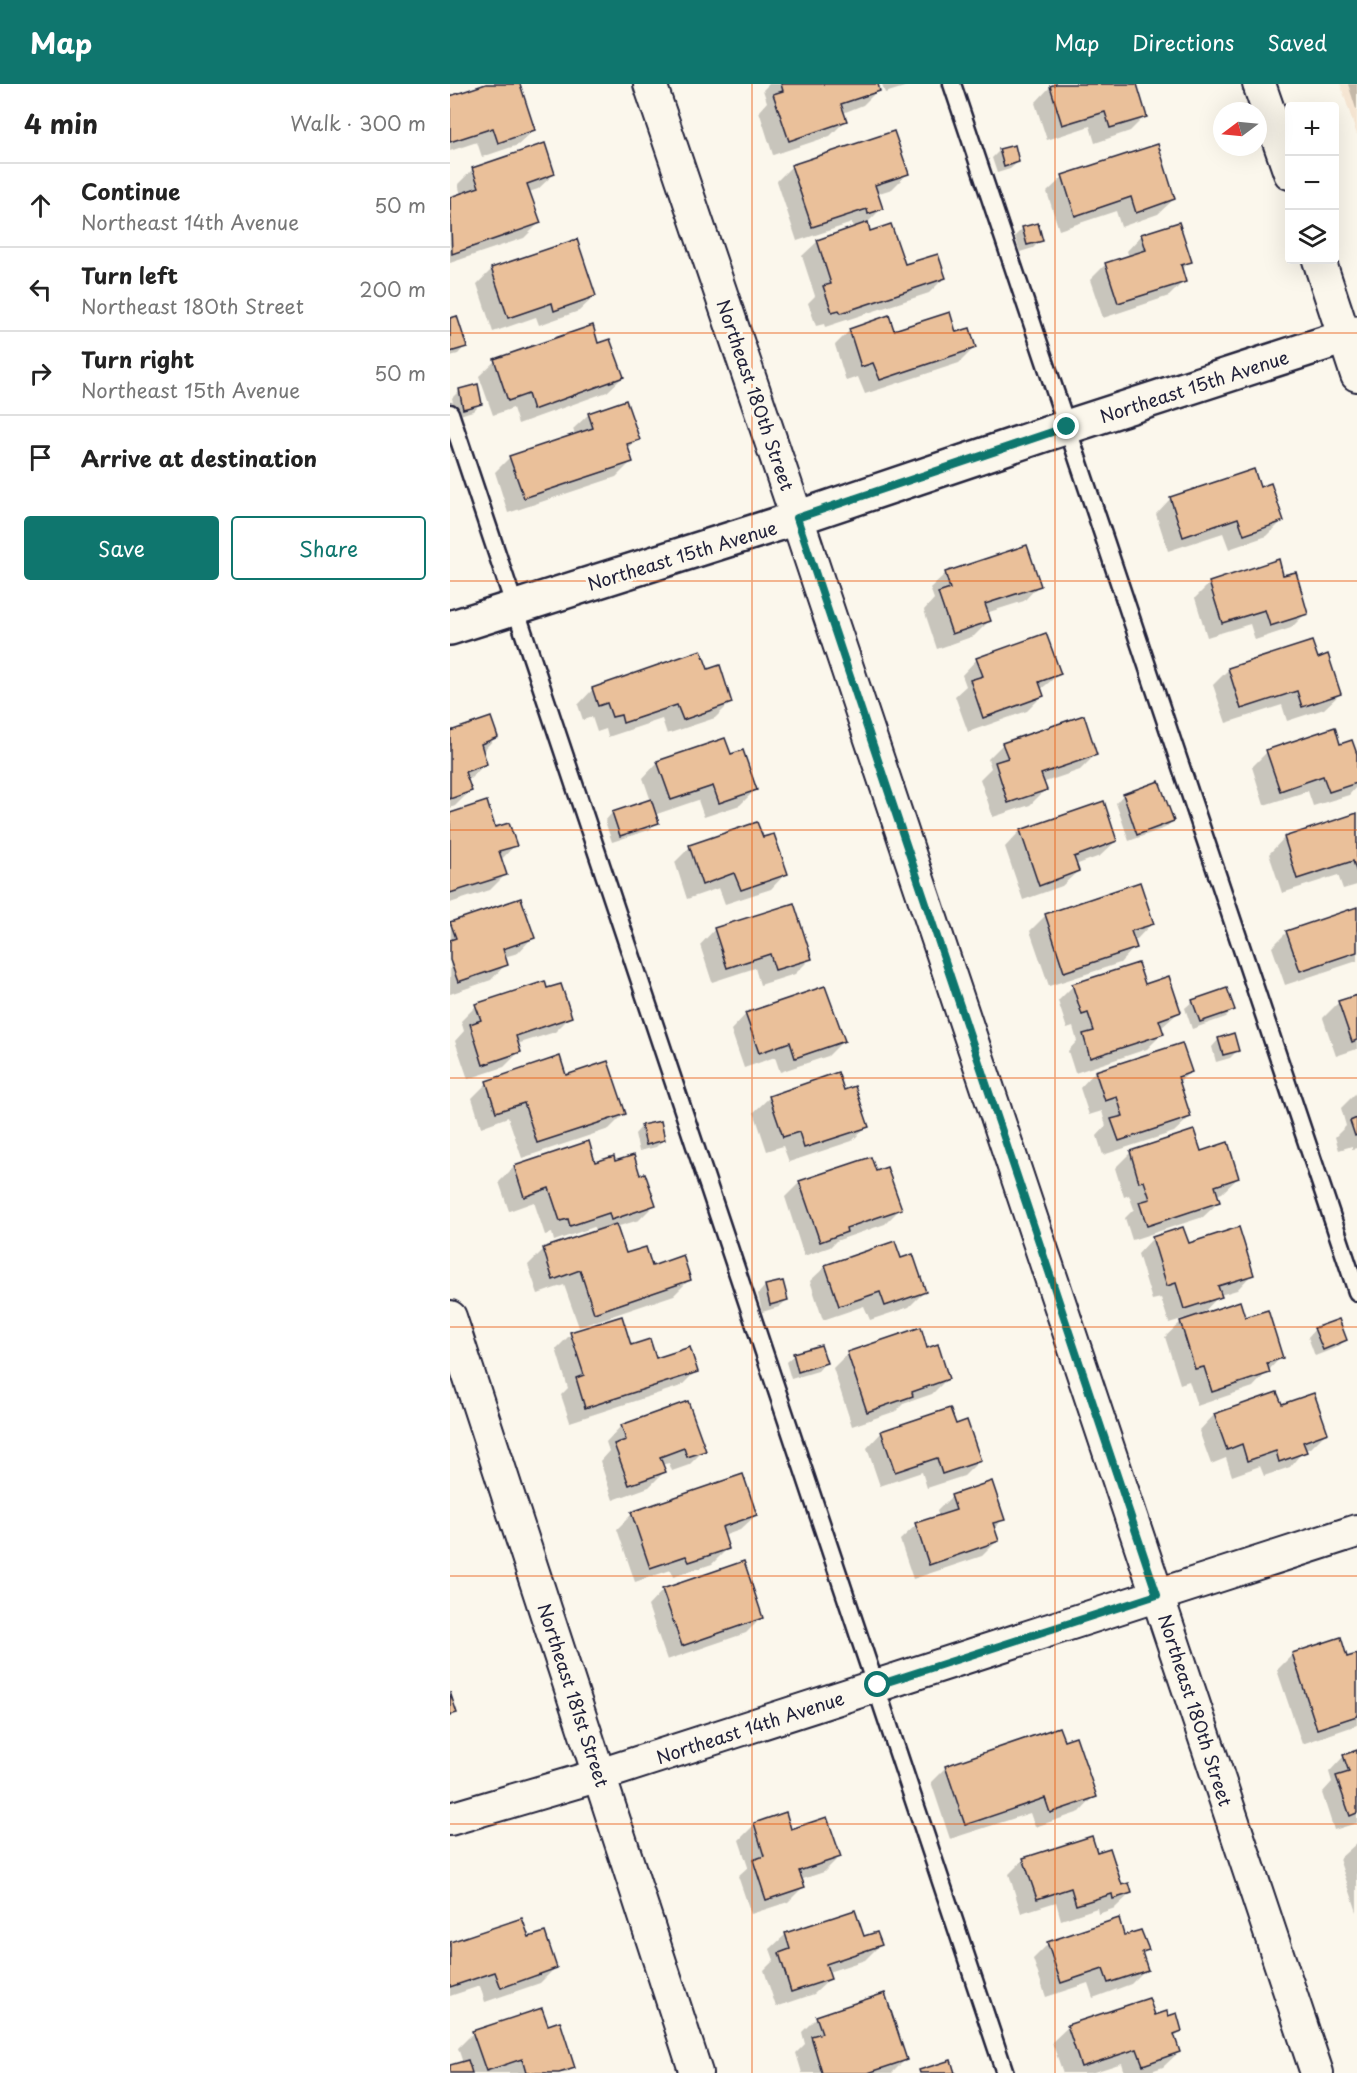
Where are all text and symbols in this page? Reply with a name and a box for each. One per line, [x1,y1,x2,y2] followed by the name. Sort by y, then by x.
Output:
[30,21,92,64] text: Map
[1054,26,1099,58] text: Map
[1132,26,1234,58] text: Directions
[1267,26,1327,58] text: Saved
[1213,102,1267,156] north arrow
[1285,102,1339,264] map controls
[1285,102,1339,156] button: +
[24,104,98,143] text: 4 min
[290,108,426,138] text: Walk · 300 m
[1285,156,1339,210] button: −
[81,174,180,207] text: Continue
[24,189,57,222] icon: ahead
[374,190,426,220] text: 50 m
[81,207,299,237] text: Northeast 14th Avenue
[1285,210,1339,264] button: layers
[81,258,178,291] text: Turn left
[24,273,57,306] icon: left
[359,274,426,304] text: 200 m
[81,291,304,321] text: Northeast 180th Street
[711,296,801,494] street label: Northeast 180th Street
[81,342,194,375] text: Turn right
[1096,343,1292,429] street label: Northeast 15th Avenue
[24,357,57,390] icon: right
[374,358,426,388] text: 50 m
[81,375,300,405] text: Northeast 15th Avenue
[1053,413,1079,439] route end
[24,441,57,474] icon: arrive
[81,441,317,474] text: Arrive at destination
[584,513,780,597] street label: Northeast 15th Avenue
[24,516,219,580] button: Save
[231,516,426,580] button: Share
[532,1600,616,1790] street label: Northeast 181st Street
[1152,1610,1240,1810] street label: Northeast 180th Street
[864,1671,890,1697] route start
[653,1684,848,1770] street label: Northeast 14th Avenue

